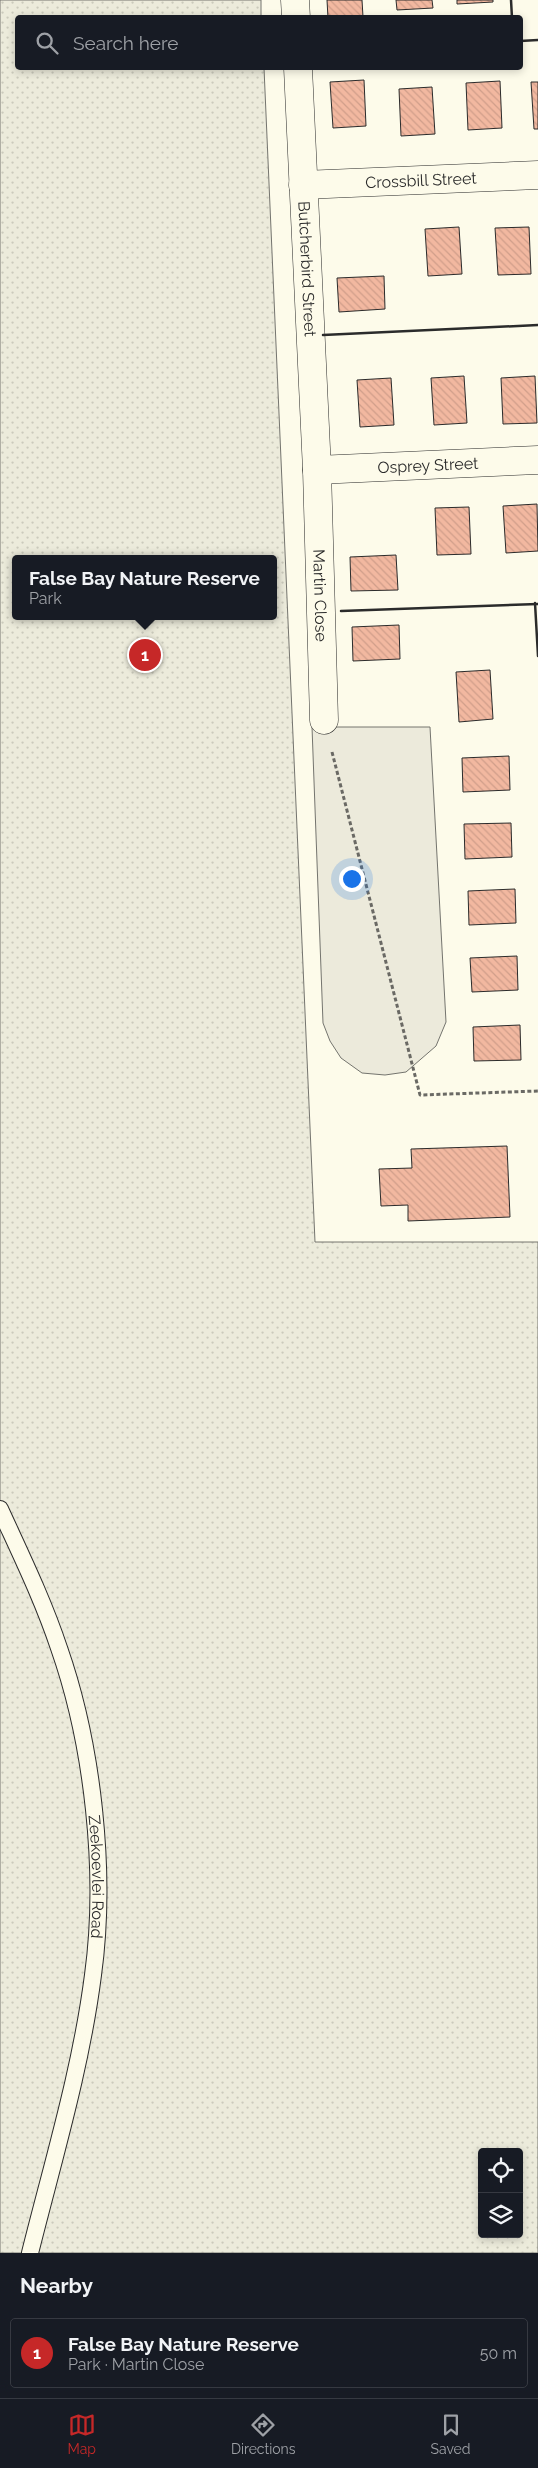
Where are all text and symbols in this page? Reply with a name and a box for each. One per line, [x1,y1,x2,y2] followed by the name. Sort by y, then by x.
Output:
[15,15,523,70] search box
[33,29,61,57] icon: search
[73,32,179,54] text: Search here
[365,169,478,192] street label: Crossbill Street
[294,201,320,338] street label: Butcherbird Street
[377,454,479,477] street label: Osprey Street
[309,549,331,642] street label: Martin Close
[12,555,277,620] popup
[29,567,260,589] text: False Bay Nature Reserve
[29,589,62,608] text: Park
[129,636,161,674] pin: 1
[339,866,365,892] your location
[85,1814,107,1939] street label: Zeekoevlei Road
[478,2148,523,2238] map controls
[478,2148,523,2193] button: locate
[478,2193,523,2238] button: layers
[20,2273,93,2298] text: Nearby
[68,2333,299,2355] text: False Bay Nature Reserve
[33,2344,41,2363] text: 1
[480,2344,517,2363] text: 50 m
[68,2355,204,2374] text: Park · Martin Close
[67,2411,96,2457] tab: Map
[231,2411,296,2457] tab: Directions
[430,2411,471,2457] tab: Saved

